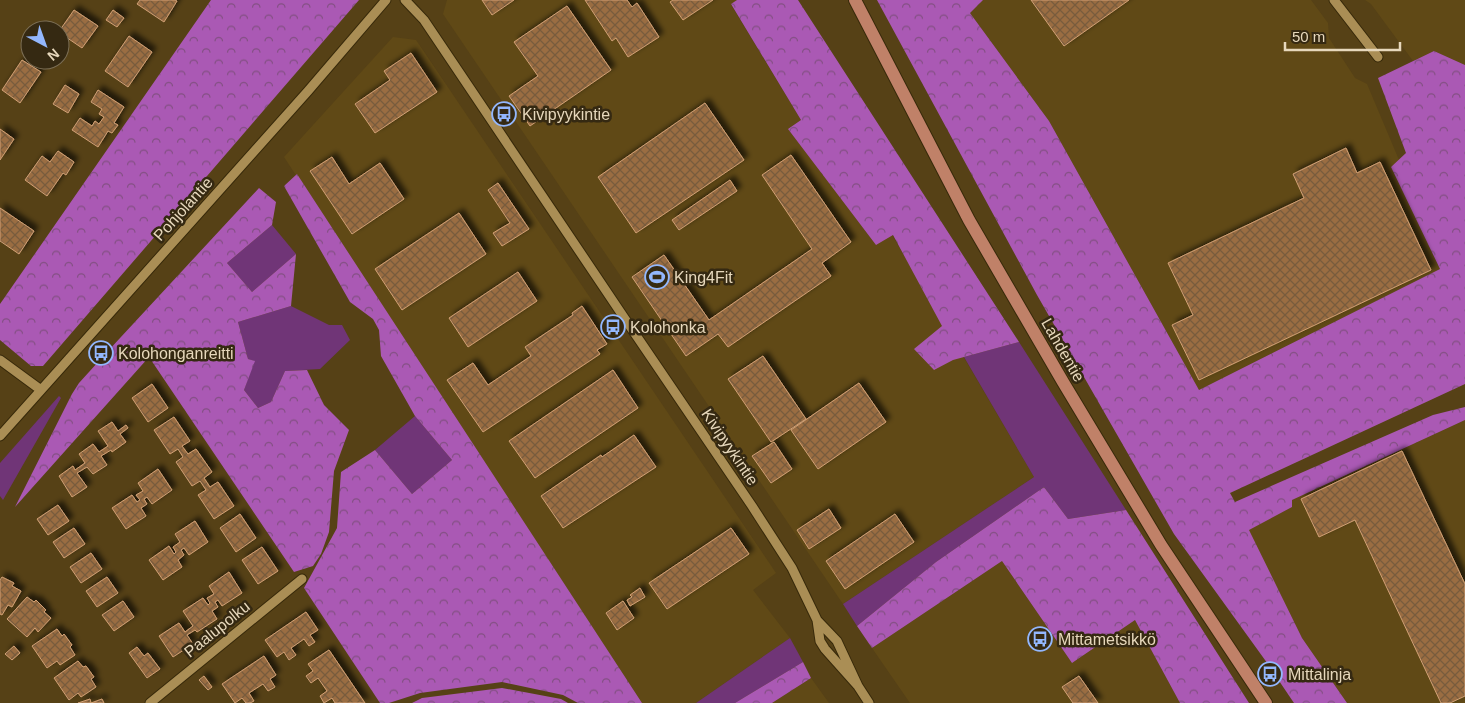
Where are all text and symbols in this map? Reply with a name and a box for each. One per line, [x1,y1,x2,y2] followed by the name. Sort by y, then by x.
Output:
[20,20,70,70] north arrow
[1285,20,1400,52] scale bar
[1292,28,1325,45] text: 50 m
[44,45,63,64] text: N
[491,101,517,127] bus stop icon: Kivipyykintie
[522,106,610,123] place label: Kivipyykintie
[150,174,216,244] street label: Pohjolantie
[644,264,670,290] sports icon: King4Fit
[674,269,733,286] place label: King4Fit
[600,314,626,340] bus stop icon: Kolohonka
[1038,315,1088,385] street label: Lahdentie
[630,319,706,336] place label: Kolohonka
[88,340,114,366] bus stop icon: Kolohonganreitti
[118,345,234,362] place label: Kolohonganreitti
[698,406,762,488] street label: Kivipyykintie
[181,597,253,661] street label: Paalupolku
[1027,626,1053,652] bus stop icon: Mittametsikkö
[1058,631,1156,648] place label: Mittametsikkö
[1257,661,1283,687] bus stop icon: Mittalinja
[1288,666,1351,683] place label: Mittalinja

